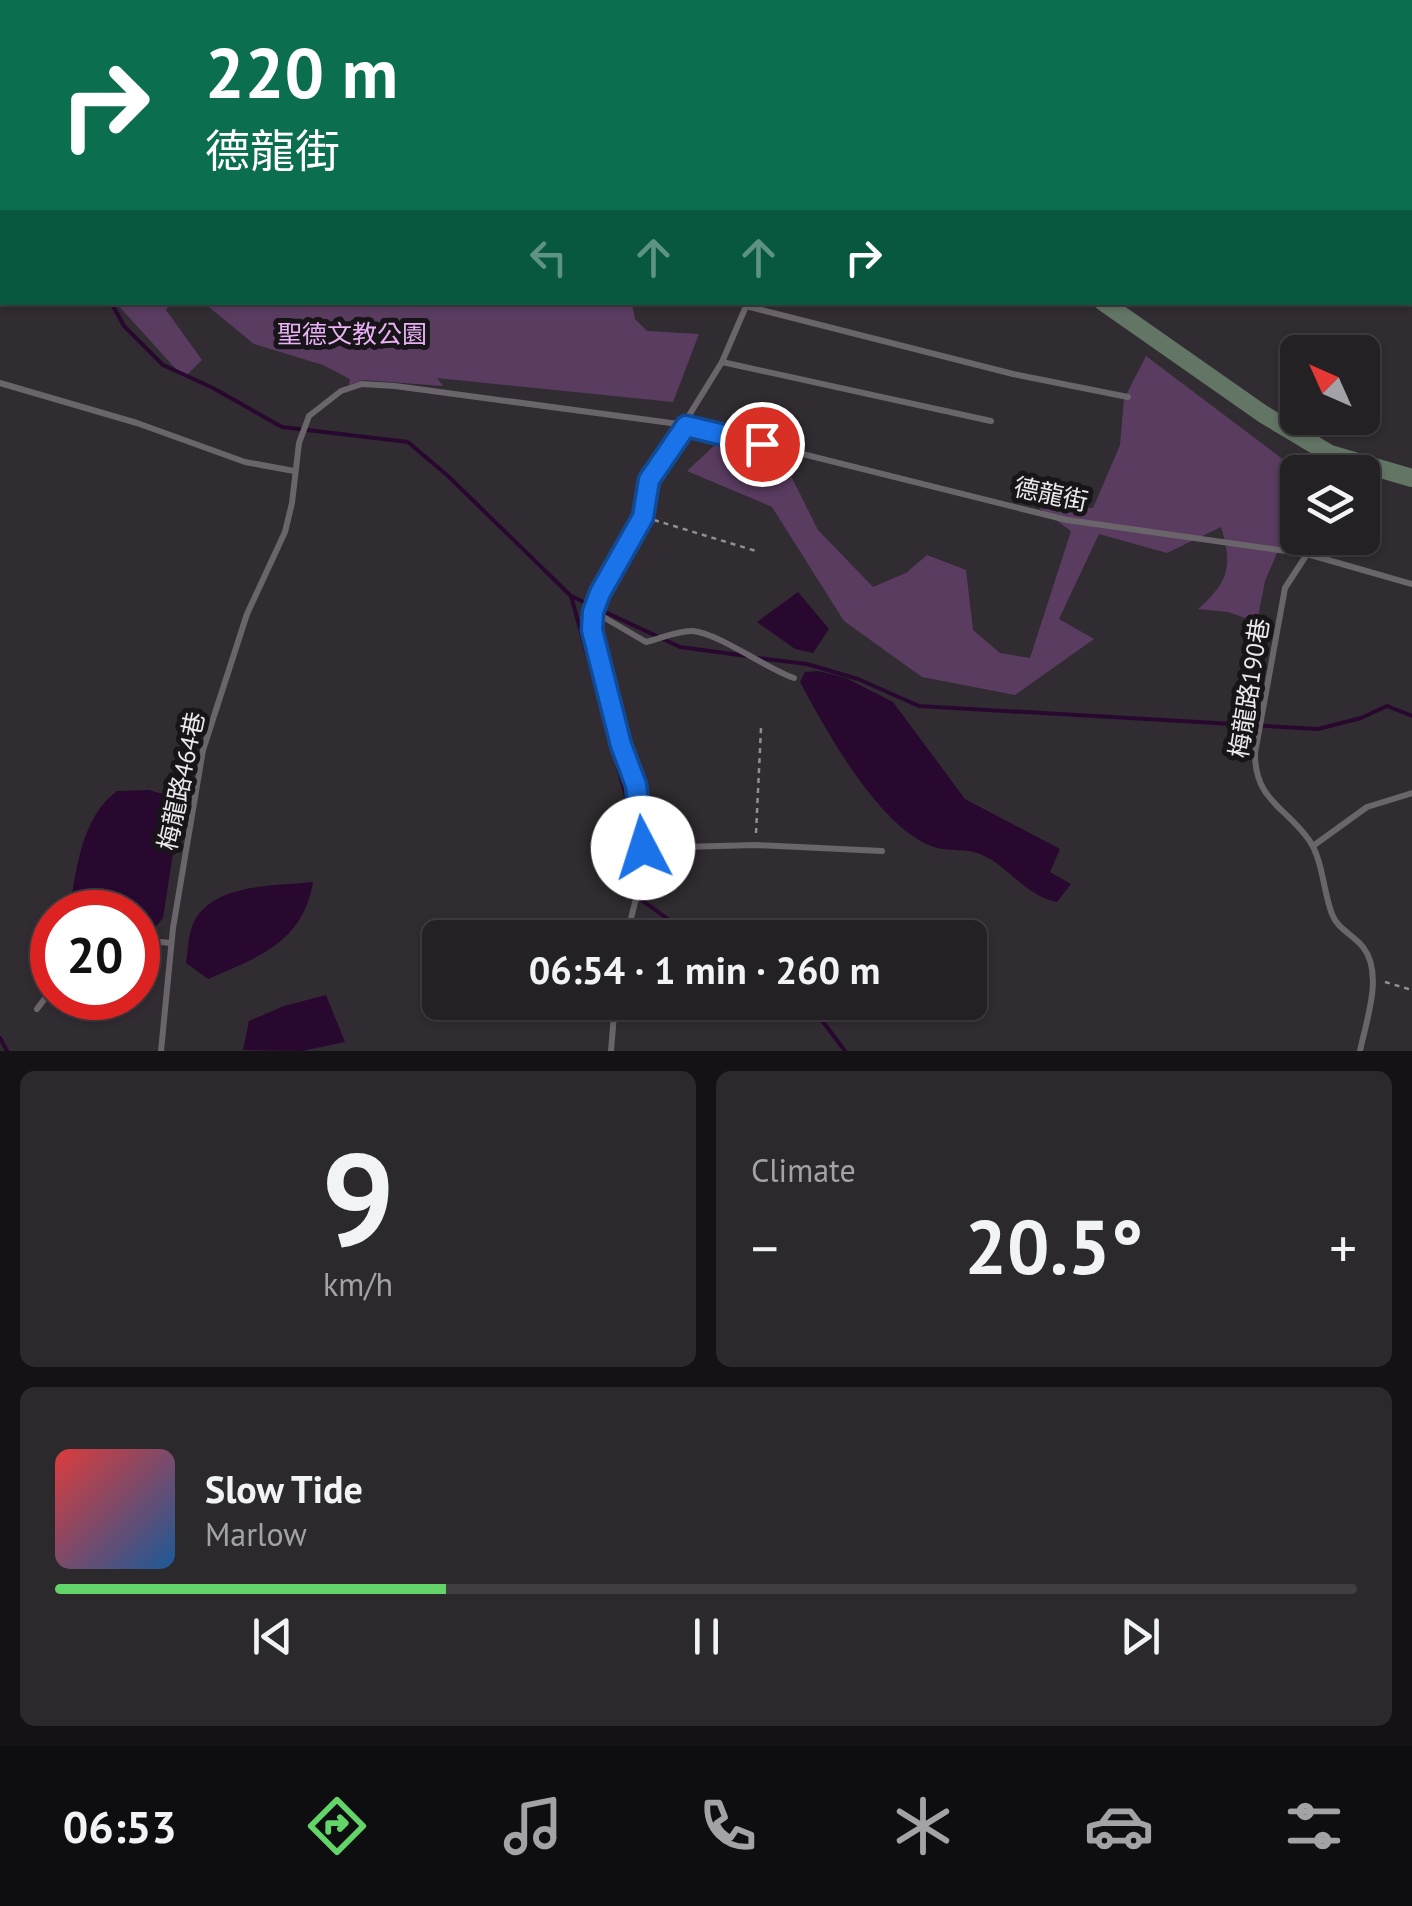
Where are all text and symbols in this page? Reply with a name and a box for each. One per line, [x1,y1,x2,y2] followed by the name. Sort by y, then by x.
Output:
[205,27,398,117] text: 220 m
[40,40,170,170] icon: right
[205,121,340,179] text: 德龍街
[521,230,576,285] icon: left
[626,230,681,285] icon: ahead
[731,230,786,285] icon: ahead
[836,230,891,285] icon: right
[277,318,427,350] park label: 聖德文教公園
[1280,335,1380,435] north arrow
[1280,335,1380,555] map controls
[720,402,805,487] pin
[735,417,790,472] icon: arrive
[1280,455,1380,555] button: layers
[1011,471,1091,517] street label: 德龍街
[1222,616,1276,760] street label: 梅龍路190巷
[151,709,211,853] street label: 梅龍路464巷
[591,796,695,900] position arrow
[30,890,160,1020] speed limit sign: 20
[529,945,880,994] text: 06:54 · 1 min · 260 m
[321,1114,395,1282] text: 9
[751,1149,856,1191] text: Climate
[965,1198,1143,1295] text: 20.5°
[751,1212,779,1283] text: −
[1329,1212,1357,1283] text: +
[323,1263,393,1305] text: km/h
[205,1464,363,1513] text: Slow Tide
[205,1513,307,1555] text: Marlow
[245,1609,300,1664] icon: previous
[679,1609,734,1664] icon: pause
[1113,1609,1168,1664] icon: next
[302,1791,372,1861] icon: directions
[498,1791,568,1861] icon: music
[693,1791,763,1861] icon: phone
[888,1791,958,1861] icon: climate
[1084,1791,1154,1861] icon: car
[1279,1791,1349,1861] icon: filters
[63,1797,177,1855] text: 06:53

